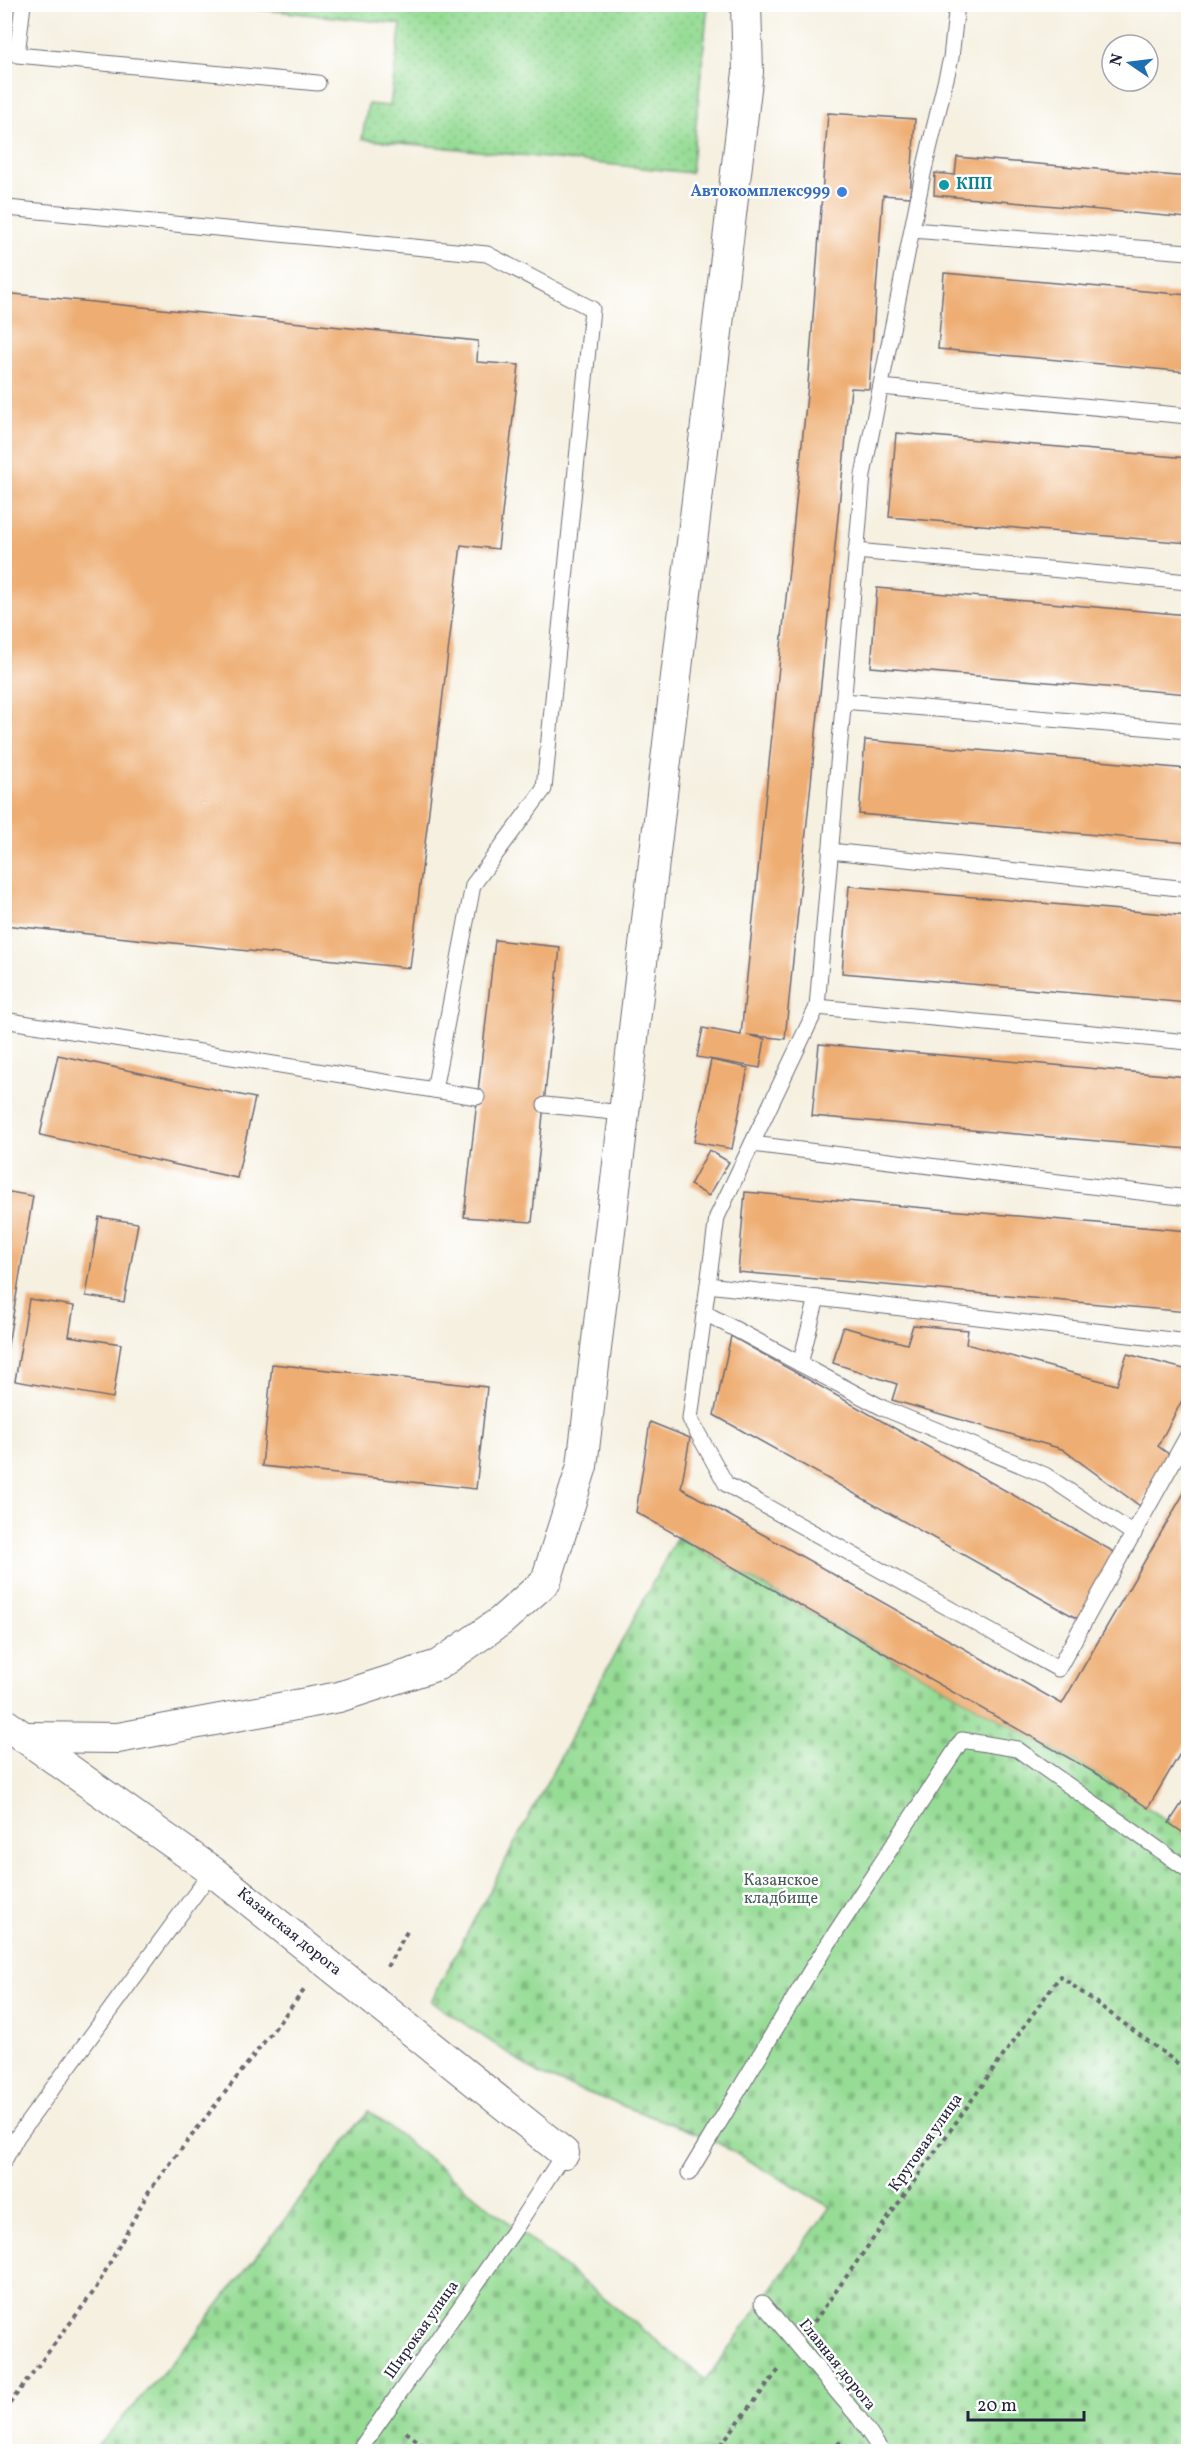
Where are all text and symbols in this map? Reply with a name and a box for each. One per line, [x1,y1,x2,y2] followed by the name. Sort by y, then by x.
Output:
[1100,33,1160,93] north arrow
[1105,51,1130,68] text: N
[956,174,992,196] place label: КПП
[937,178,951,192] marker: КПП
[691,181,830,203] place label: Автокомплекс999
[835,185,849,199] marker: Автокомплекс999
[744,1870,819,1910] park label: Казанское кладбище
[232,1883,346,1981] street label: Казанская дорога
[884,2089,968,2197] street label: Круговая улица
[380,2276,464,2384] street label: Широкая улица
[793,2315,881,2415] street label: Главная дорога
[968,2384,1084,2422] scale bar
[977,2394,1017,2419] text: 20 m

